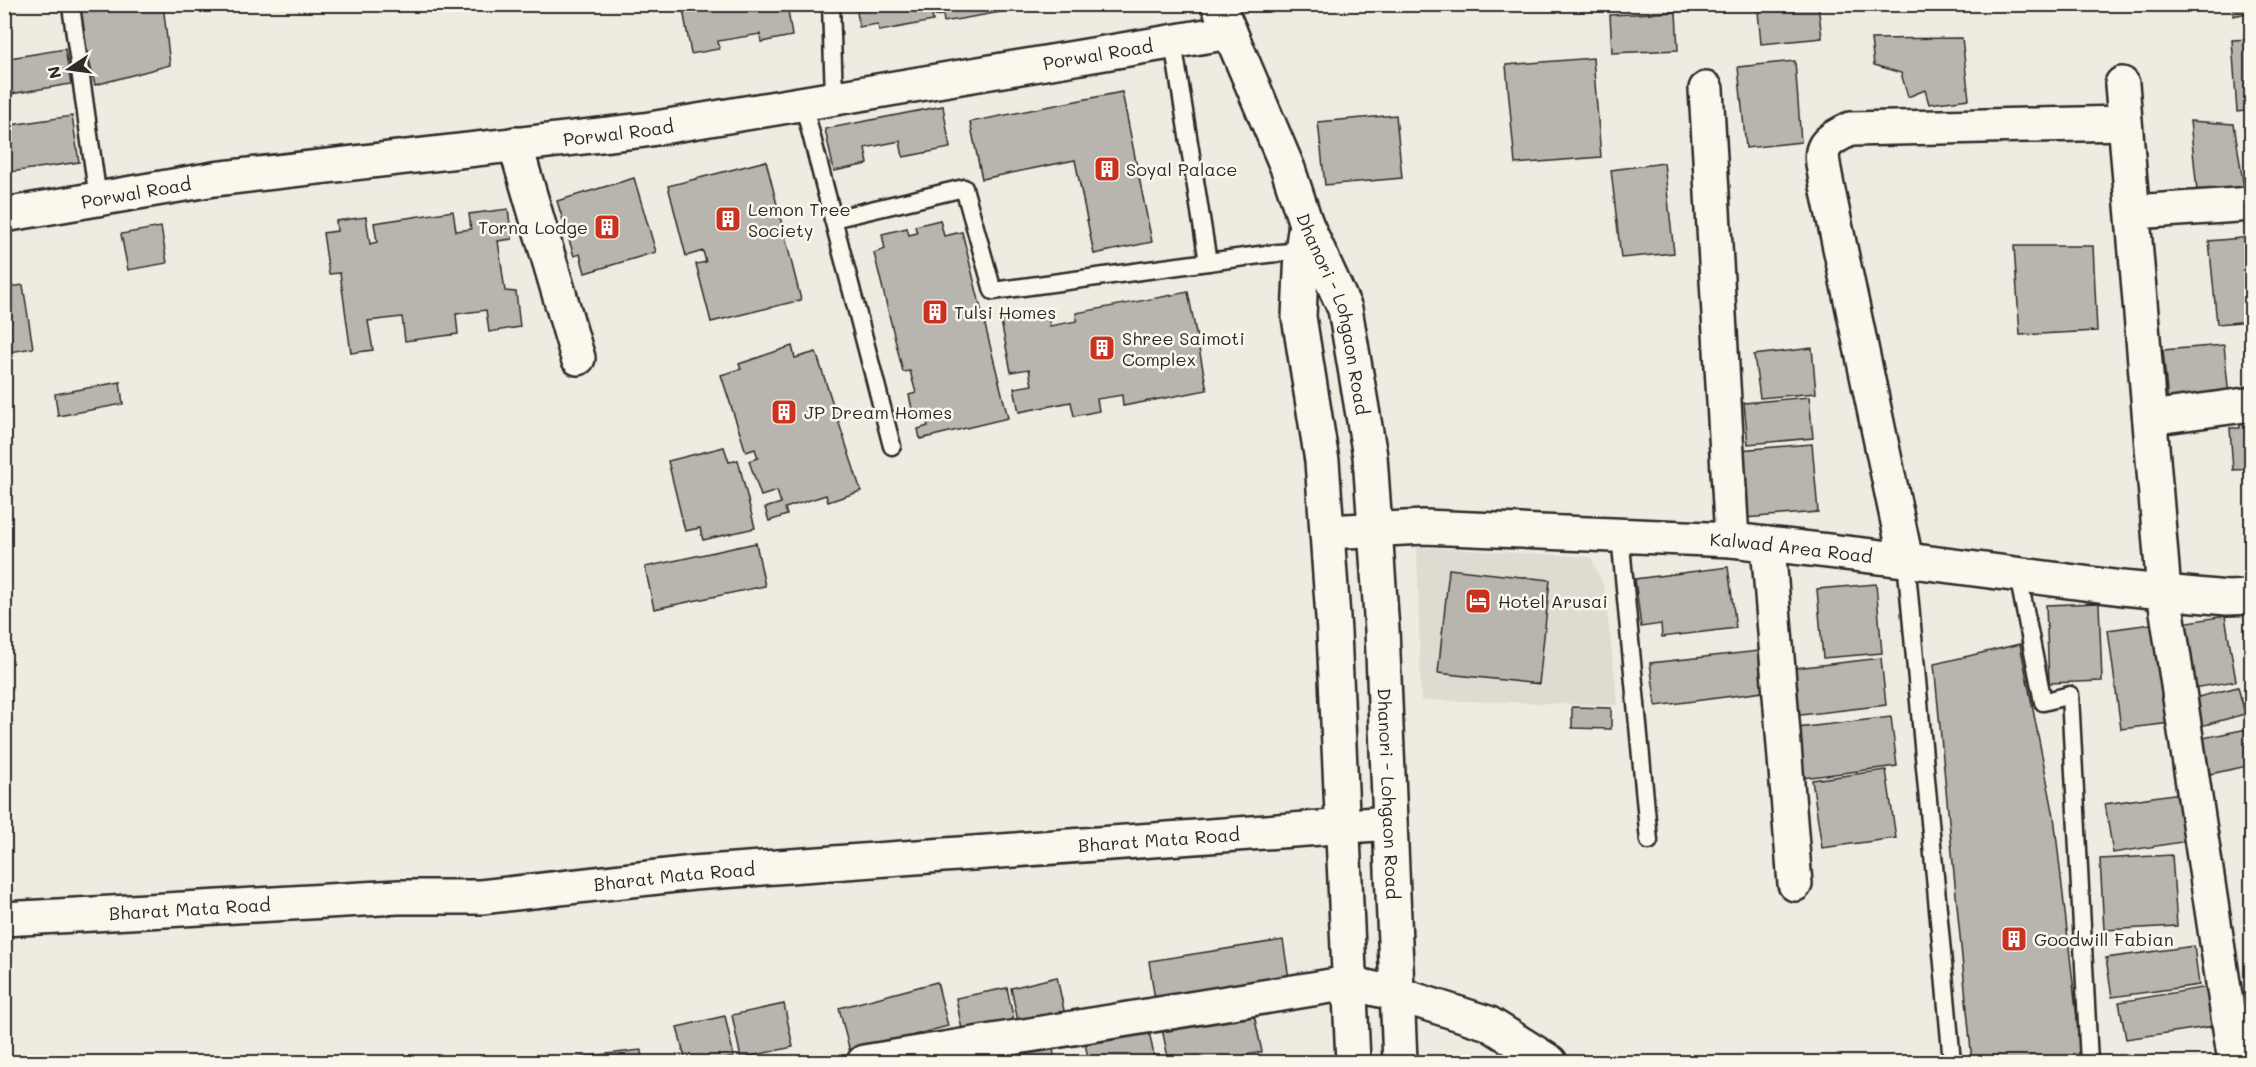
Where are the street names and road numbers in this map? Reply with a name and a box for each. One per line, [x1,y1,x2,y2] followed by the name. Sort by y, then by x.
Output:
[1041,33,1155,75] street label: Porwal Road
[562,113,675,151] street label: Porwal Road
[79,171,193,214] street label: Porwal Road
[1291,210,1375,417] street label: Dhanori - Lohgaon Road
[1709,527,1874,568] street label: Kalwad Area Road
[1372,688,1405,900] street label: Dhanori - Lohgaon Road
[1077,822,1240,857] street label: Bharat Mata Road
[592,857,756,896] street label: Bharat Mata Road
[108,892,271,925] street label: Bharat Mata Road

